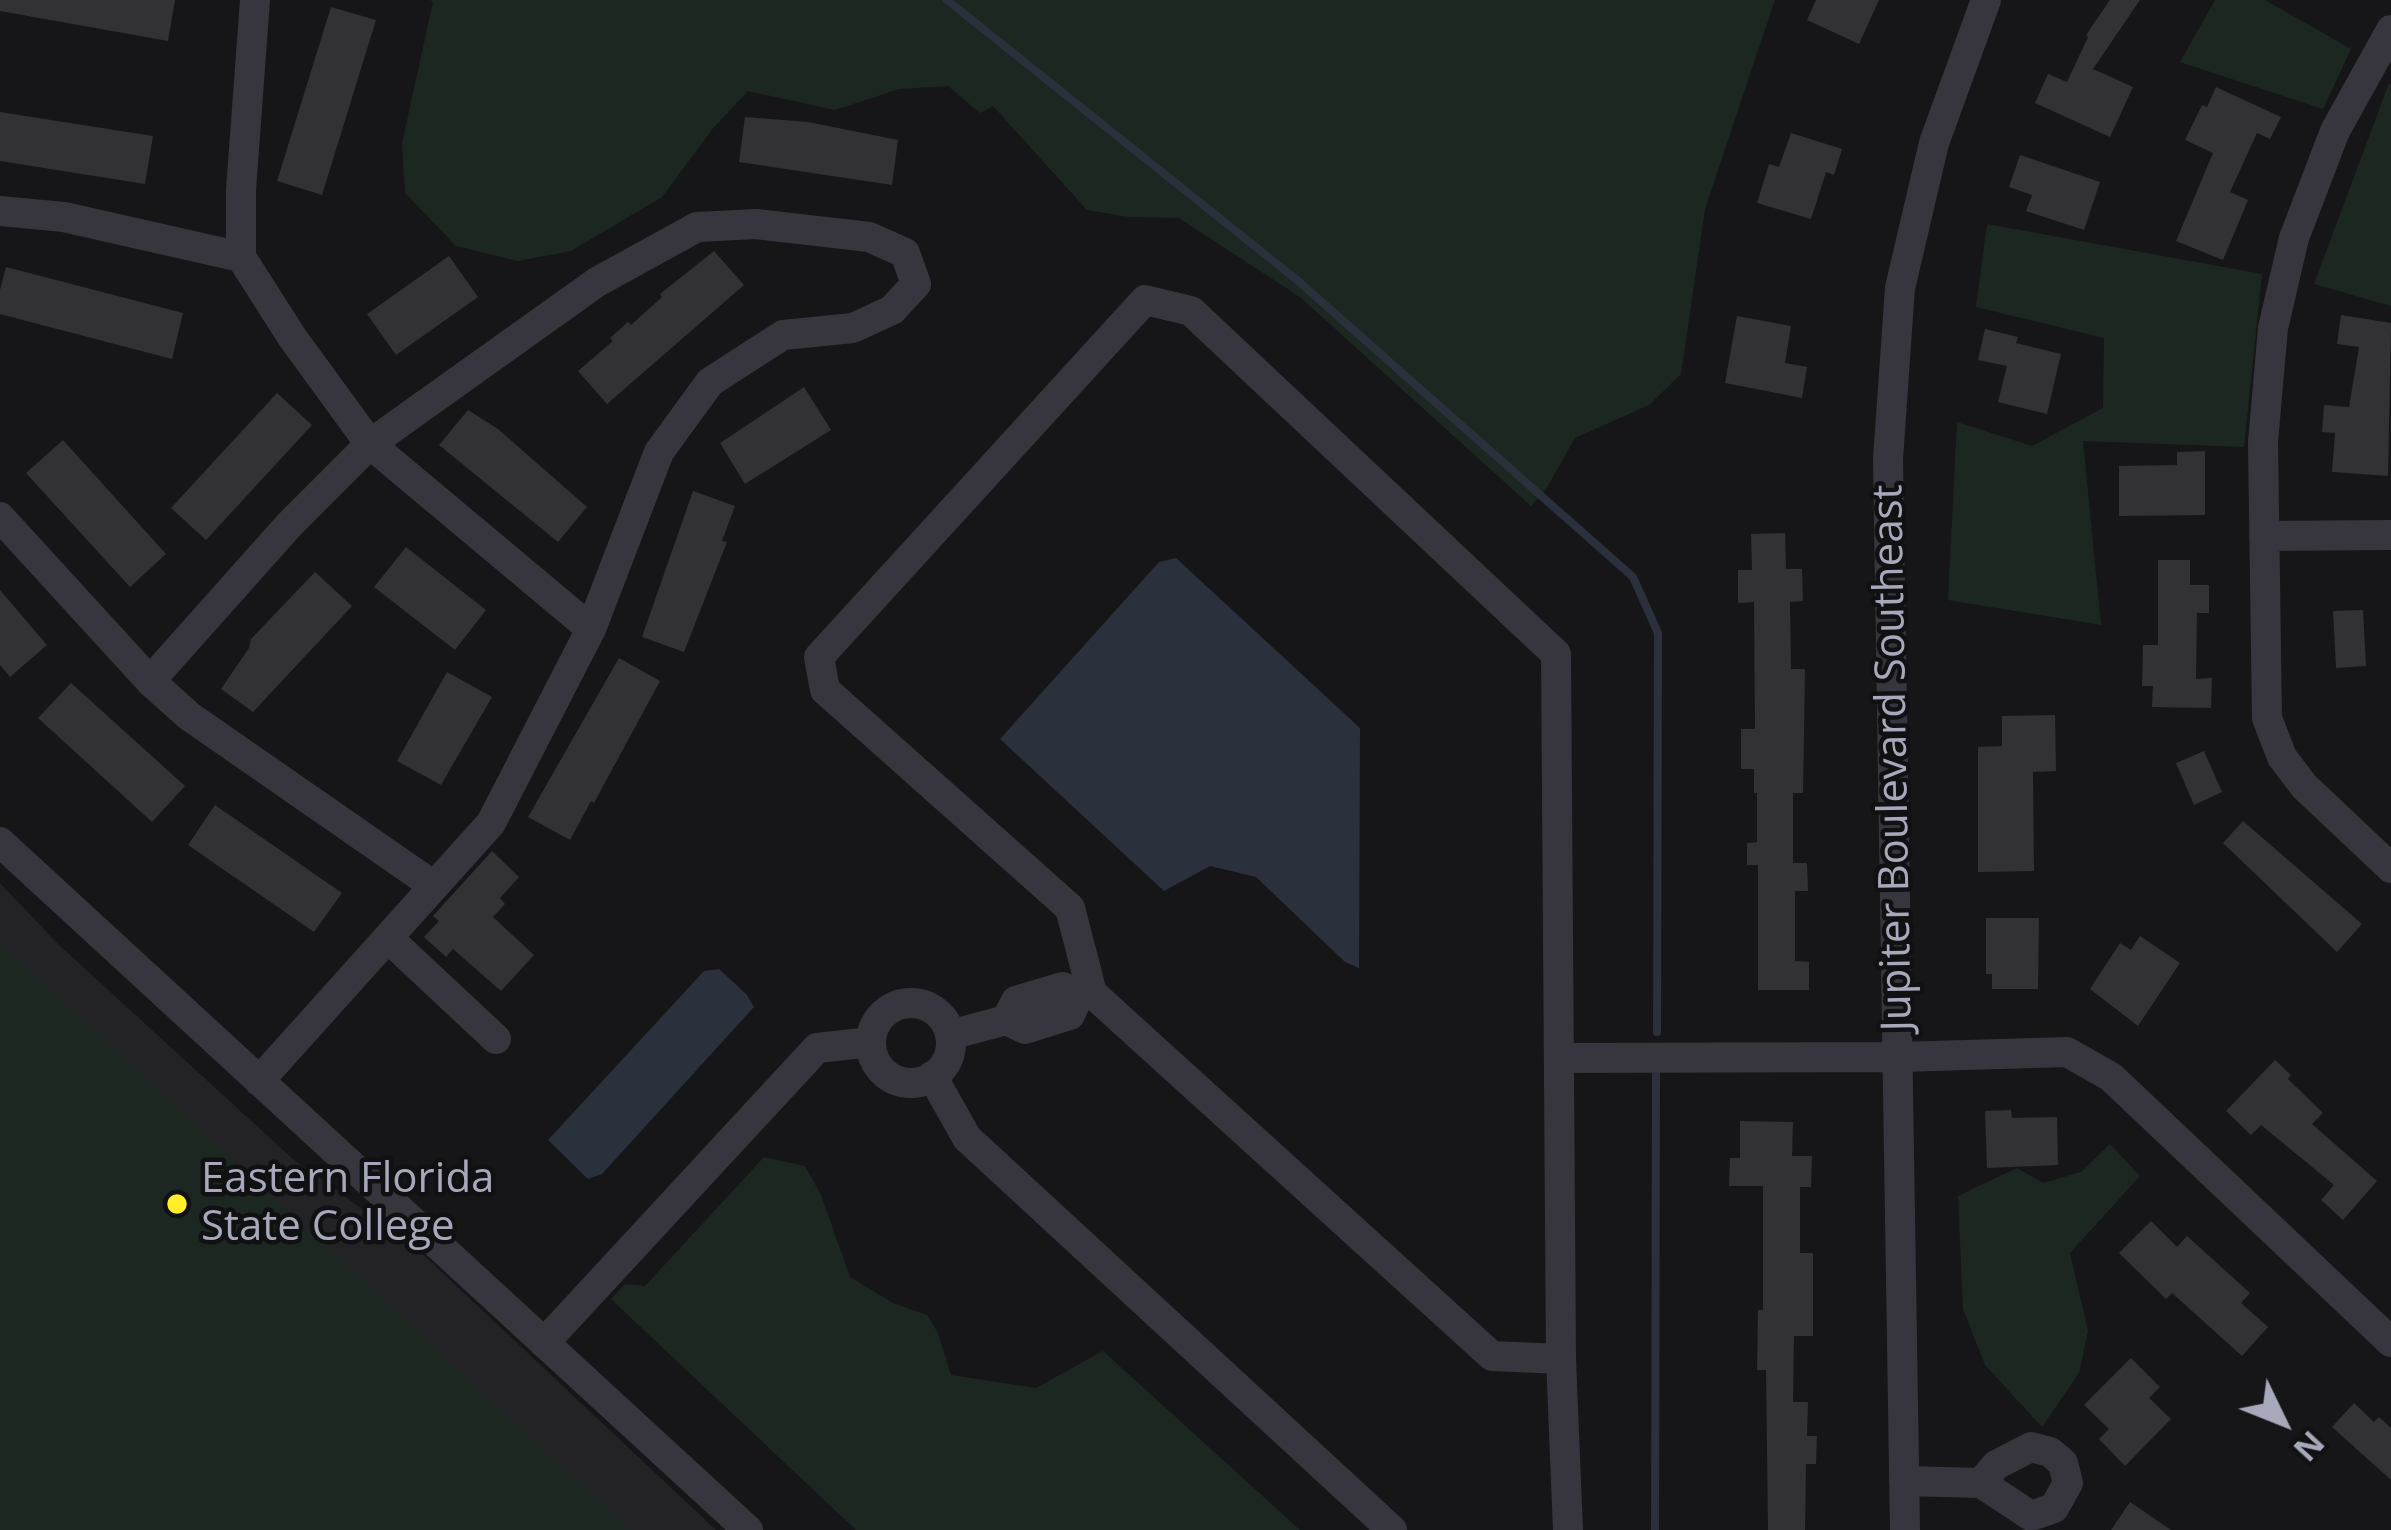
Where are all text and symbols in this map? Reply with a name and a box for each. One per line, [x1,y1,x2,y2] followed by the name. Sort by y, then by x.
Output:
[1864,484,1924,1032] street label: Jupiter Boulevard Southeast
[201,1155,494,1254] place label: Eastern Florida State College
[164,1191,190,1217] marker: Eastern Florida State College
[2223,1362,2343,1482] north arrow
[2284,1422,2335,1472] text: N

